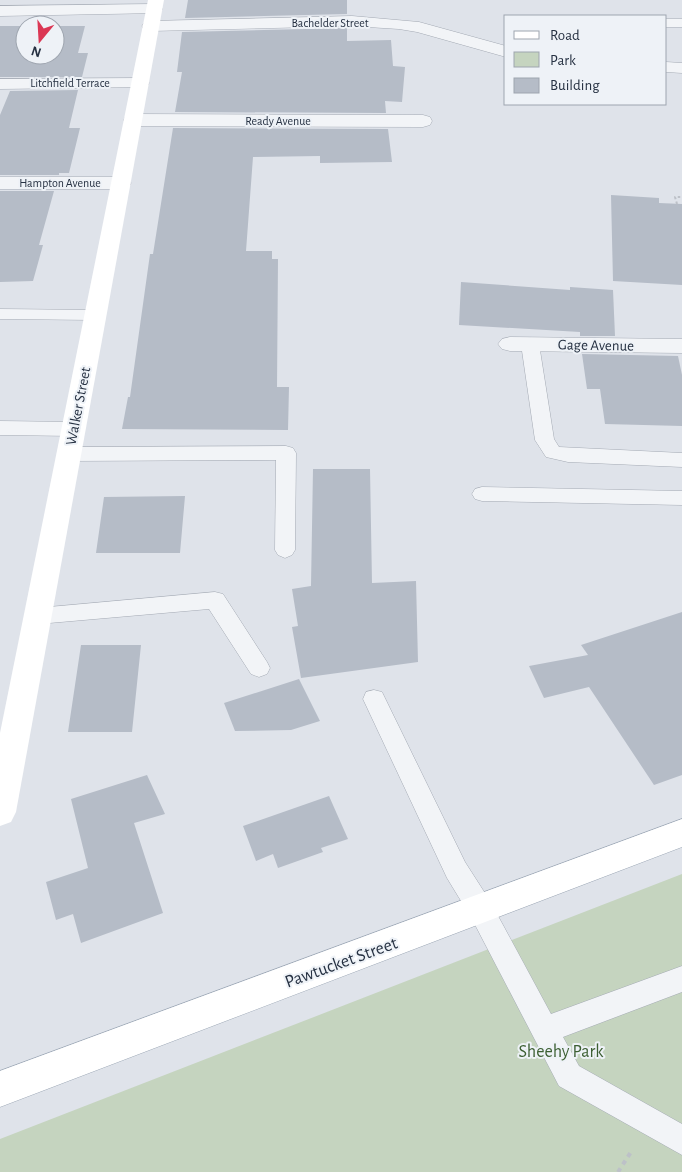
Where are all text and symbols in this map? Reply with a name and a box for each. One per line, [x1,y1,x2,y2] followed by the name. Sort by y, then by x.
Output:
[15,15,65,65] north arrow
[504,15,667,105] legend
[291,17,369,29] street label: Bachelder Street
[550,28,580,43] text: Road
[29,43,43,60] text: N
[550,53,576,68] text: Park
[30,77,110,89] street label: Litchfield Terrace
[550,78,600,93] text: Building
[245,115,311,128] street label: Ready Avenue
[19,177,101,189] street label: Hampton Avenue
[558,337,634,354] street label: Gage Avenue
[64,366,93,446] street label: Walker Street
[283,934,400,992] street label: Pawtucket Street
[518,1043,604,1061] park label: Sheehy Park

